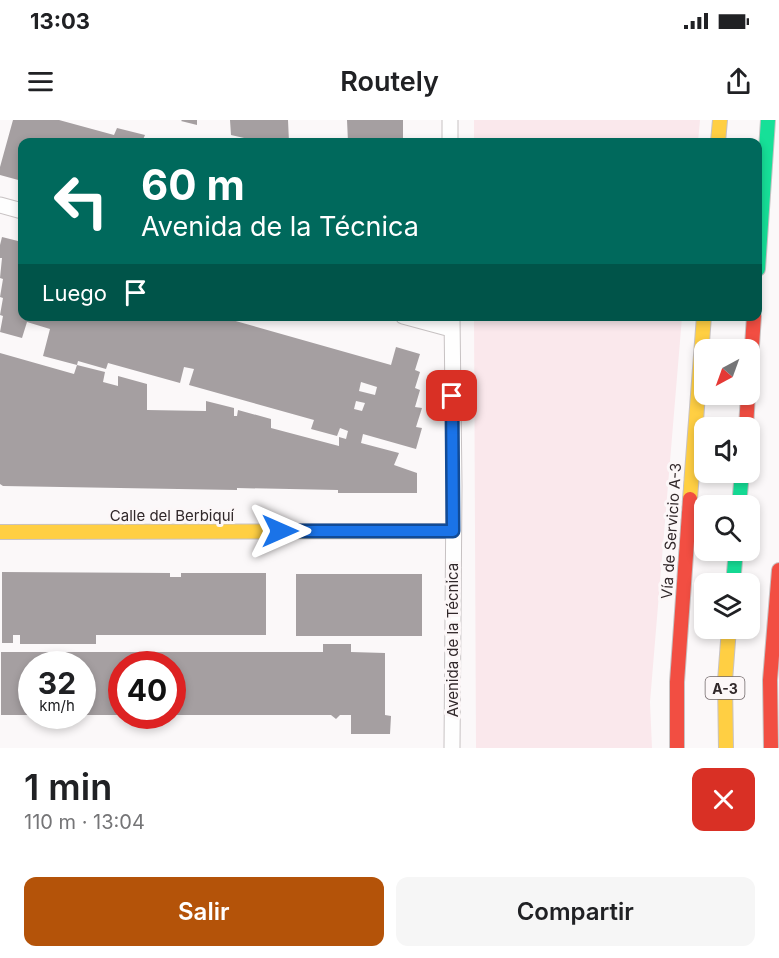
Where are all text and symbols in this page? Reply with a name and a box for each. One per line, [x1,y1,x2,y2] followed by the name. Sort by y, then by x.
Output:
[30,8,90,34] text: 13:03
[24,65,57,98] icon: menu
[340,65,439,98] text: Routely
[722,65,755,98] icon: share
[141,159,245,210] text: 60 m
[42,162,120,240] icon: left
[141,210,419,243] text: Avenida de la Técnica
[119,276,152,309] icon: arrive
[42,280,107,306] text: Luego
[694,339,760,405] north arrow
[694,339,760,639] map controls
[426,370,477,421] pin
[435,379,468,412] icon: arrive
[694,417,760,483] button: sound
[657,462,685,600] street label: Vía de Servicio A-3
[694,495,760,561] button: search
[248,499,312,563] position arrow
[110,506,235,525] street label: Calle del Berbiquí
[443,563,462,717] street label: Avenida de la Técnica
[694,573,760,639] button: layers
[108,651,186,729] speed limit sign: 40
[38,665,76,701] text: 32
[706,677,744,699] road number: A-3
[39,696,75,715] text: km/h
[24,765,112,809] text: 1 min
[692,768,755,831] button: close
[24,810,145,834] text: 110 m · 13:04
[24,877,384,946] button: Salir
[396,877,755,946] button: Compartir

